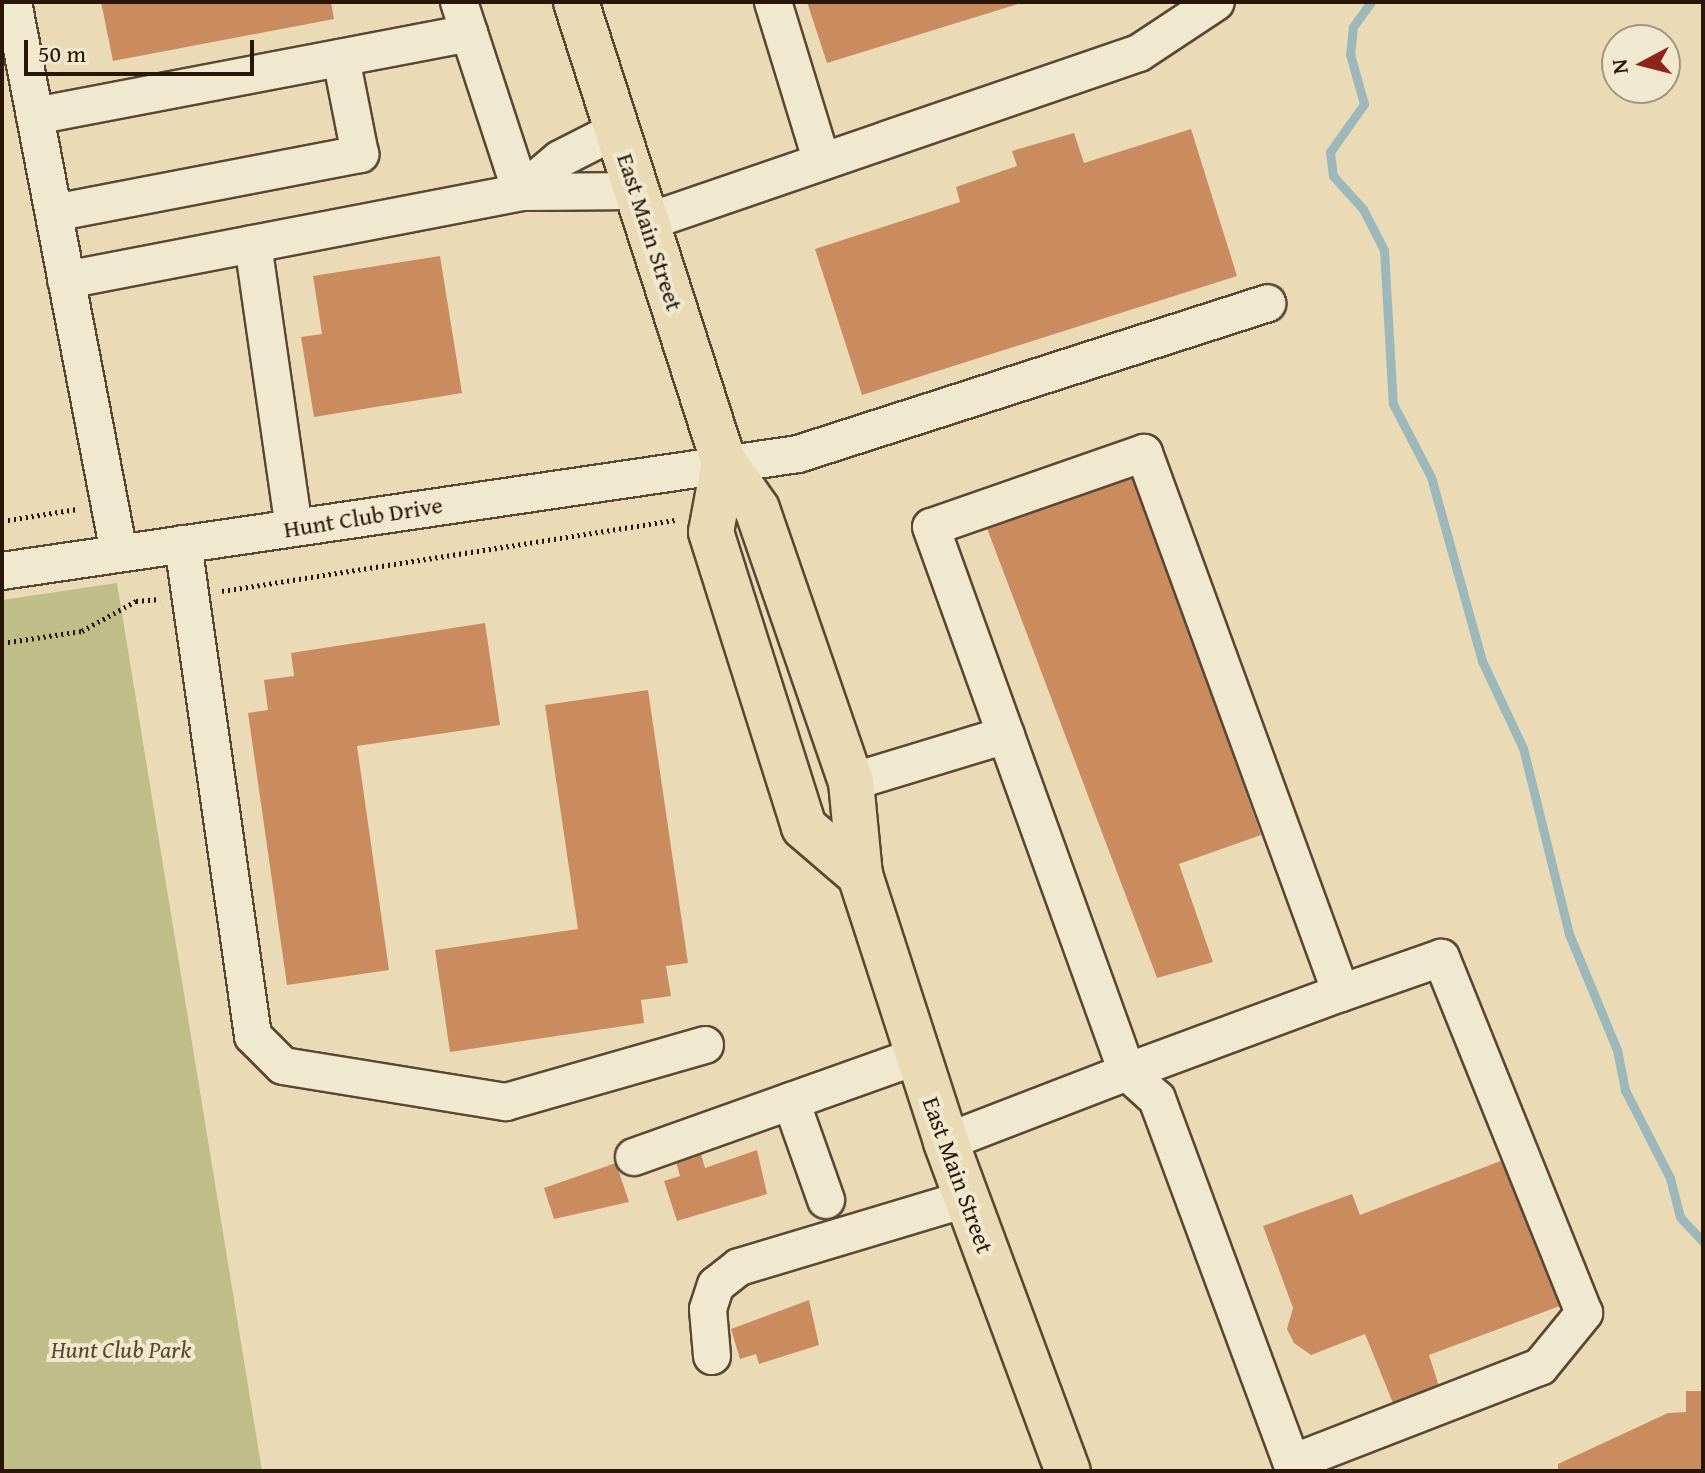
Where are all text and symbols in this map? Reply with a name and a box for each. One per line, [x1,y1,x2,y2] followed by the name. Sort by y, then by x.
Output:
[28,24,258,74] scale bar
[1601,24,1681,104] north arrow
[38,36,86,71] text: 50 m
[1602,57,1636,76] text: N
[611,150,689,314] street label: East Main Street
[282,490,444,544] street label: Hunt Club Drive
[916,1093,1000,1257] street label: East Main Street
[51,1336,191,1364] park label: Hunt Club Park

